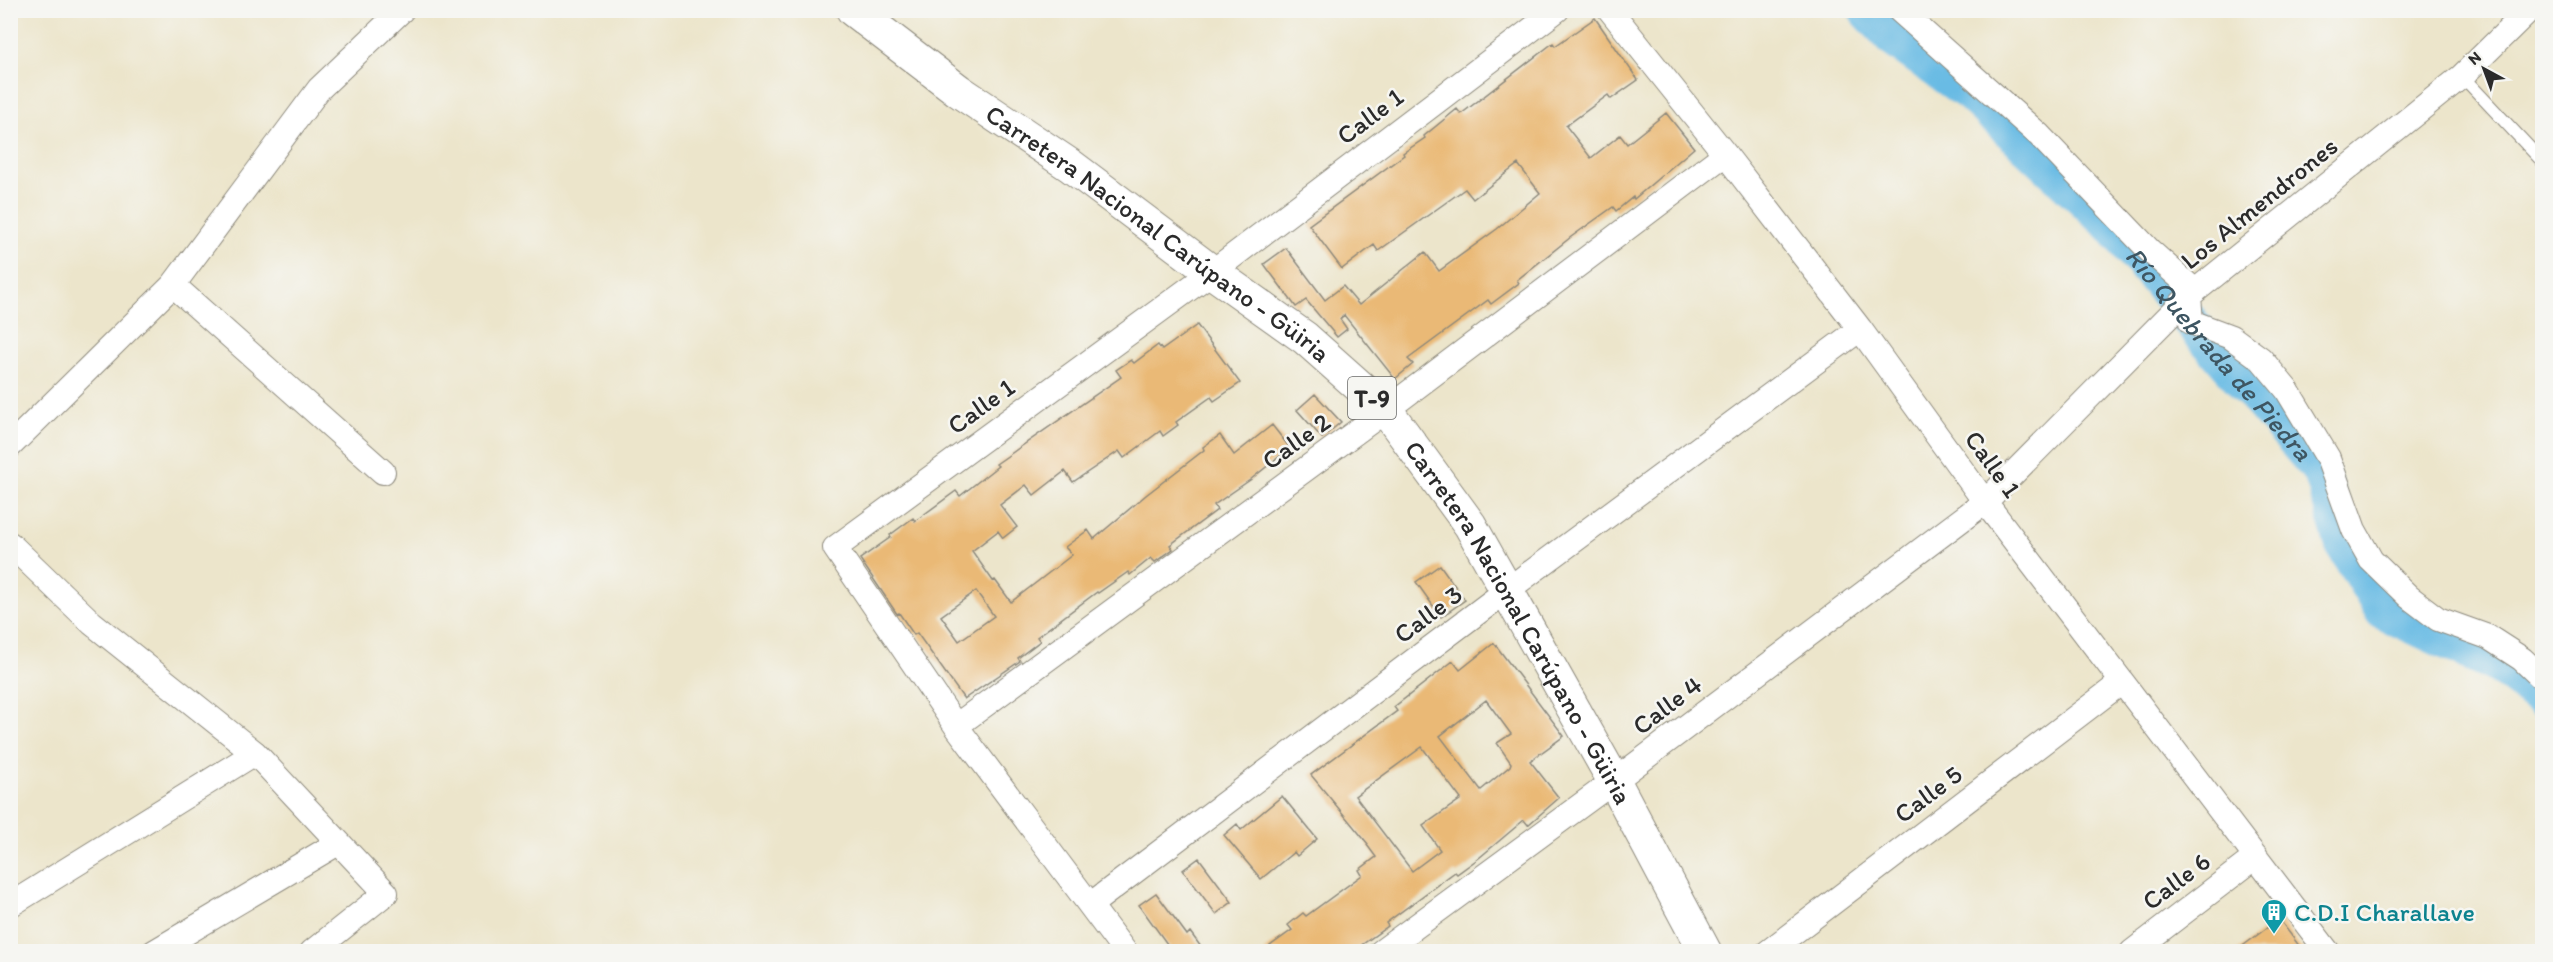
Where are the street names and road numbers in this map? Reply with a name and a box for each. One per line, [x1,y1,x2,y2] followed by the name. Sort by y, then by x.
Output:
[1330,81,1410,151] street label: Calle 1
[980,97,1337,369] street label: Carretera Nacional Carúpano - Güiria
[2174,130,2344,276] street label: Los Almendrones
[941,371,1021,441] street label: Calle 1
[1348,377,1396,419] road number: T-9
[1256,405,1337,477] street label: Calle 2
[1958,424,2028,504] street label: Calle 1
[1398,434,1639,810] street label: Carretera Nacional Carúpano - Güiria
[1387,578,1469,650] street label: Calle 3
[1626,668,1708,741] street label: Calle 4
[1888,758,1968,830] street label: Calle 5
[2136,845,2216,917] street label: Calle 6

